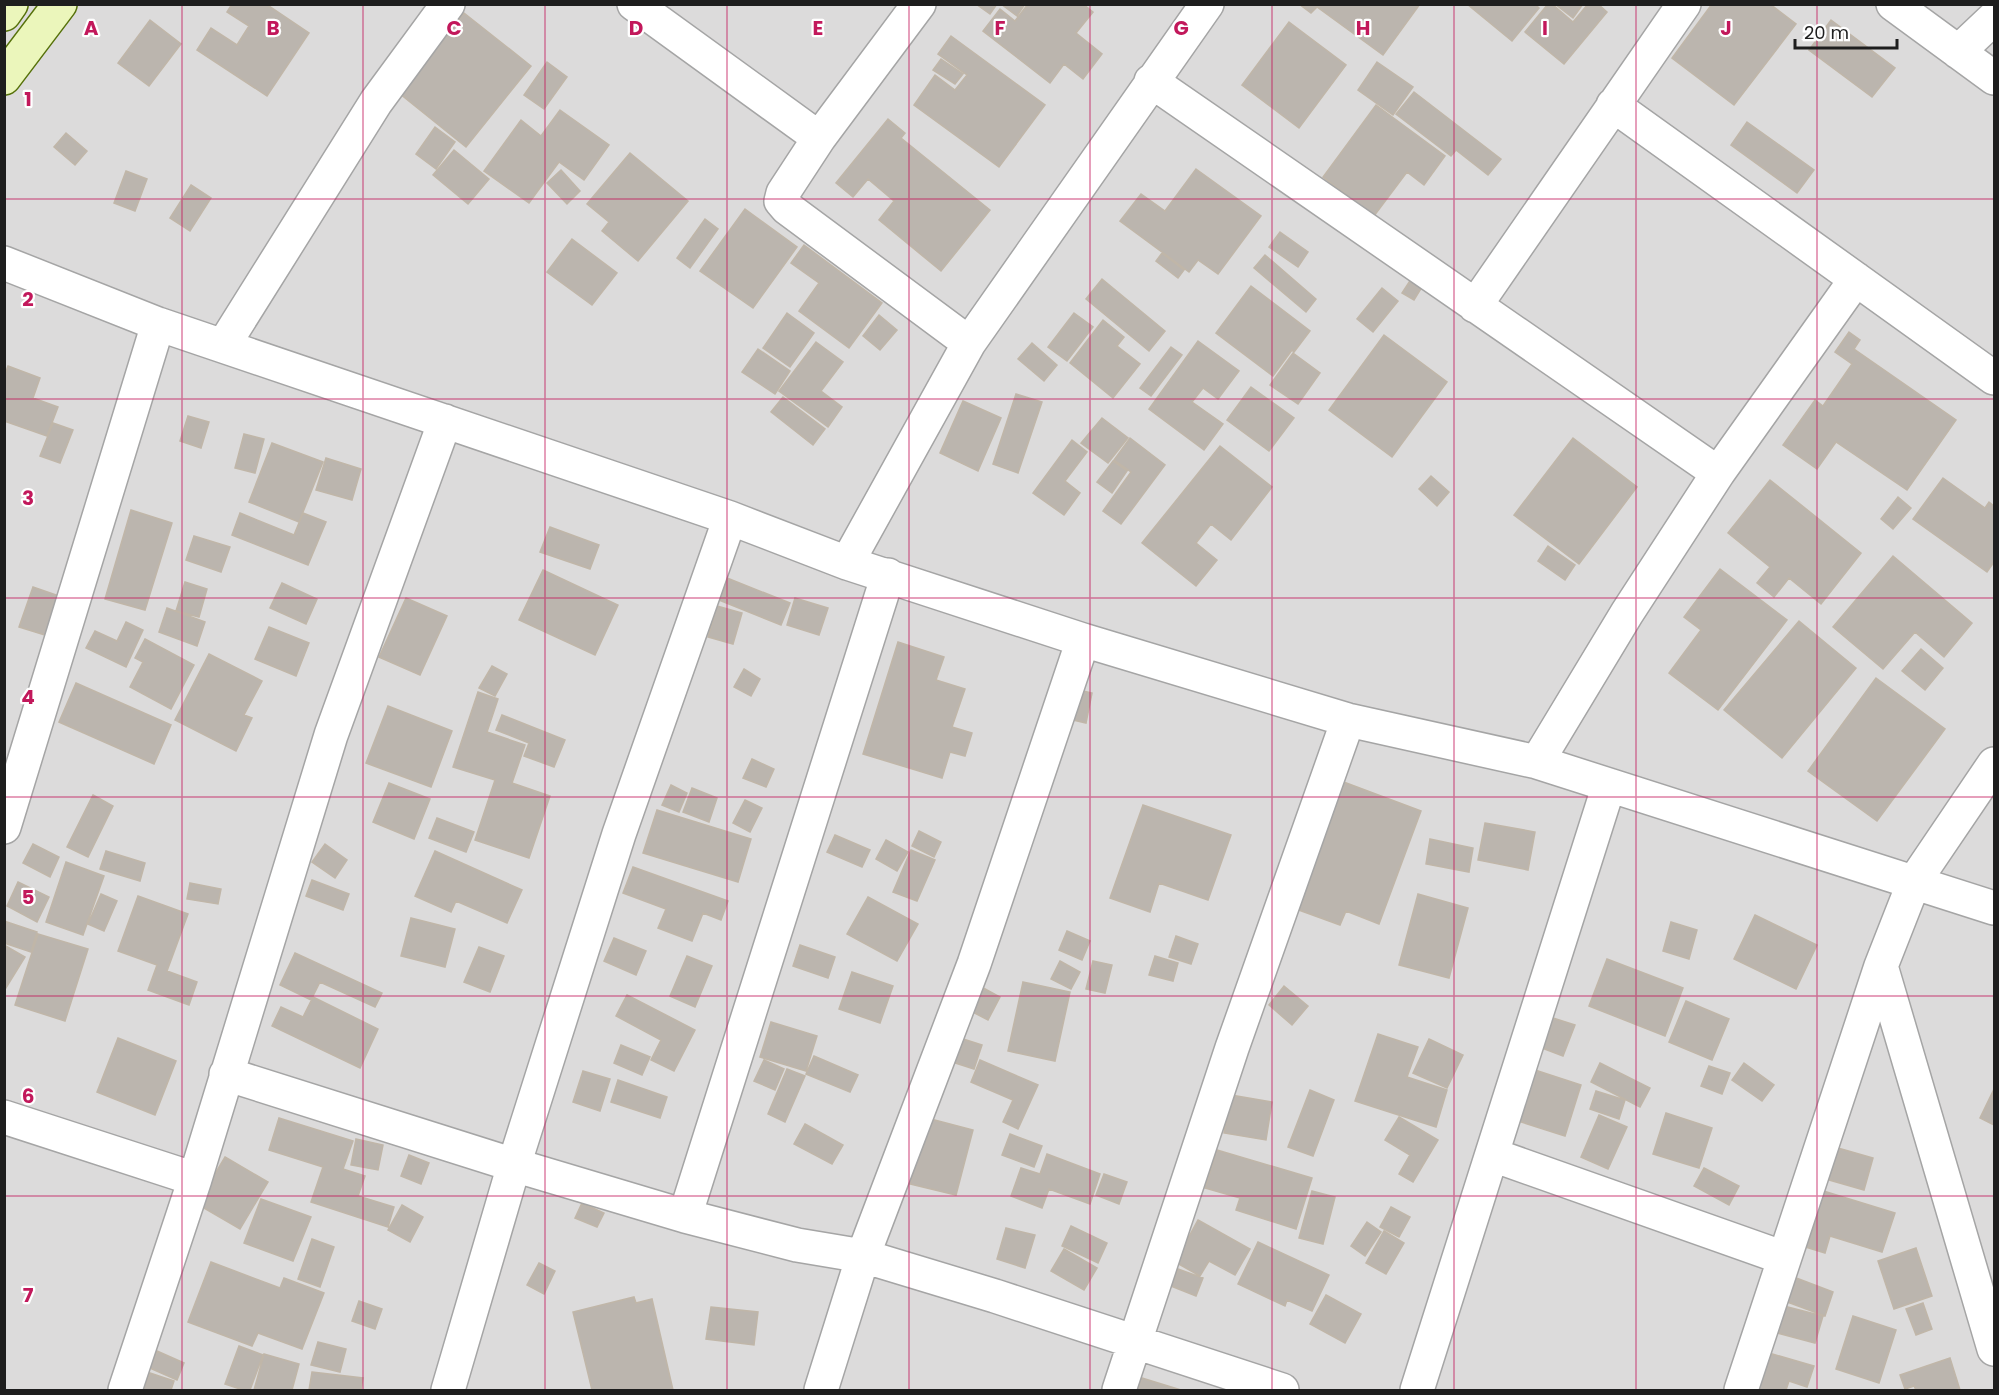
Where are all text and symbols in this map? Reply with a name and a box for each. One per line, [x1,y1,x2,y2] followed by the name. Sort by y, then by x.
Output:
[1795,12,1897,50] scale bar
[84,14,99,42] text: A
[266,14,280,42] text: B
[446,14,462,42] text: C
[629,14,643,42] text: D
[813,14,823,42] text: E
[995,14,1006,42] text: F
[1173,14,1189,42] text: G
[1356,14,1370,42] text: H
[1542,14,1548,42] text: I
[1720,14,1732,42] text: J
[1804,20,1849,45] text: 20 m
[24,85,32,113] text: 1
[22,285,34,313] text: 2
[22,484,34,512] text: 3
[21,683,35,711] text: 4
[22,883,35,911] text: 5
[22,1082,34,1110] text: 6
[23,1281,34,1309] text: 7

